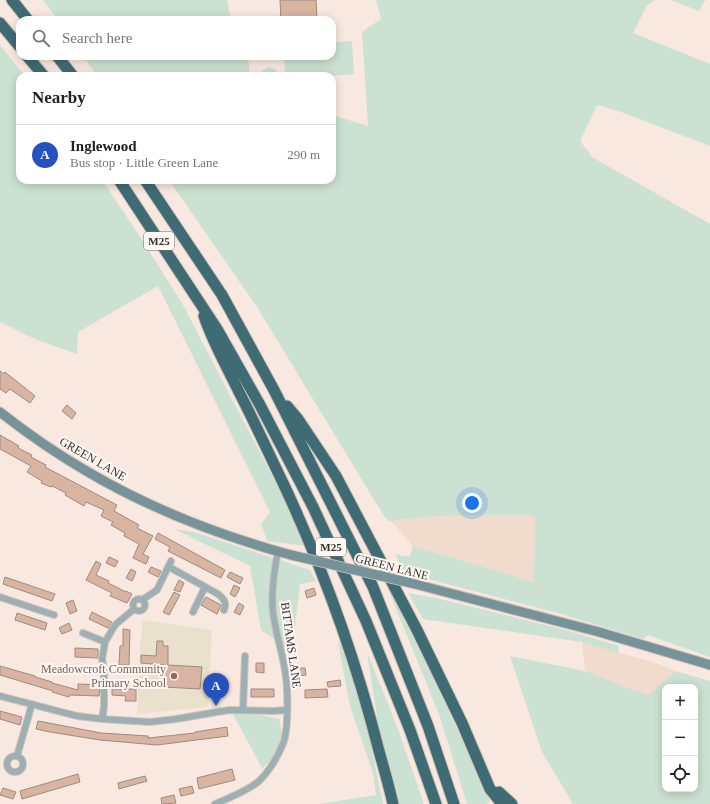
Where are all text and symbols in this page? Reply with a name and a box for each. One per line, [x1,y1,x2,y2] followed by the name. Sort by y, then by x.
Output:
[16,16,336,60] search box
[30,27,52,49] icon: search
[62,30,132,46] text: Search here
[32,88,86,107] text: Nearby
[70,138,137,154] text: Inglewood
[40,147,50,162] text: A
[287,147,320,162] text: 290 m
[70,155,218,170] text: Bus stop · Little Green Lane
[144,232,174,250] road number: M25
[57,434,129,484] street label: GREEN LANE
[462,493,482,513] your location
[316,538,346,556] road number: M25
[354,551,430,583] street label: GREEN LANE
[278,601,304,689] street label: BITTAMS LANE
[41,662,167,690] place label: Meadowcroft Community Primary School
[169,671,179,681] marker: Meadowcroft Community Primary School
[203,673,229,706] pin: A
[662,684,698,792] map controls
[662,684,698,720] button: +
[662,720,698,756] button: −
[662,756,698,792] button: locate

